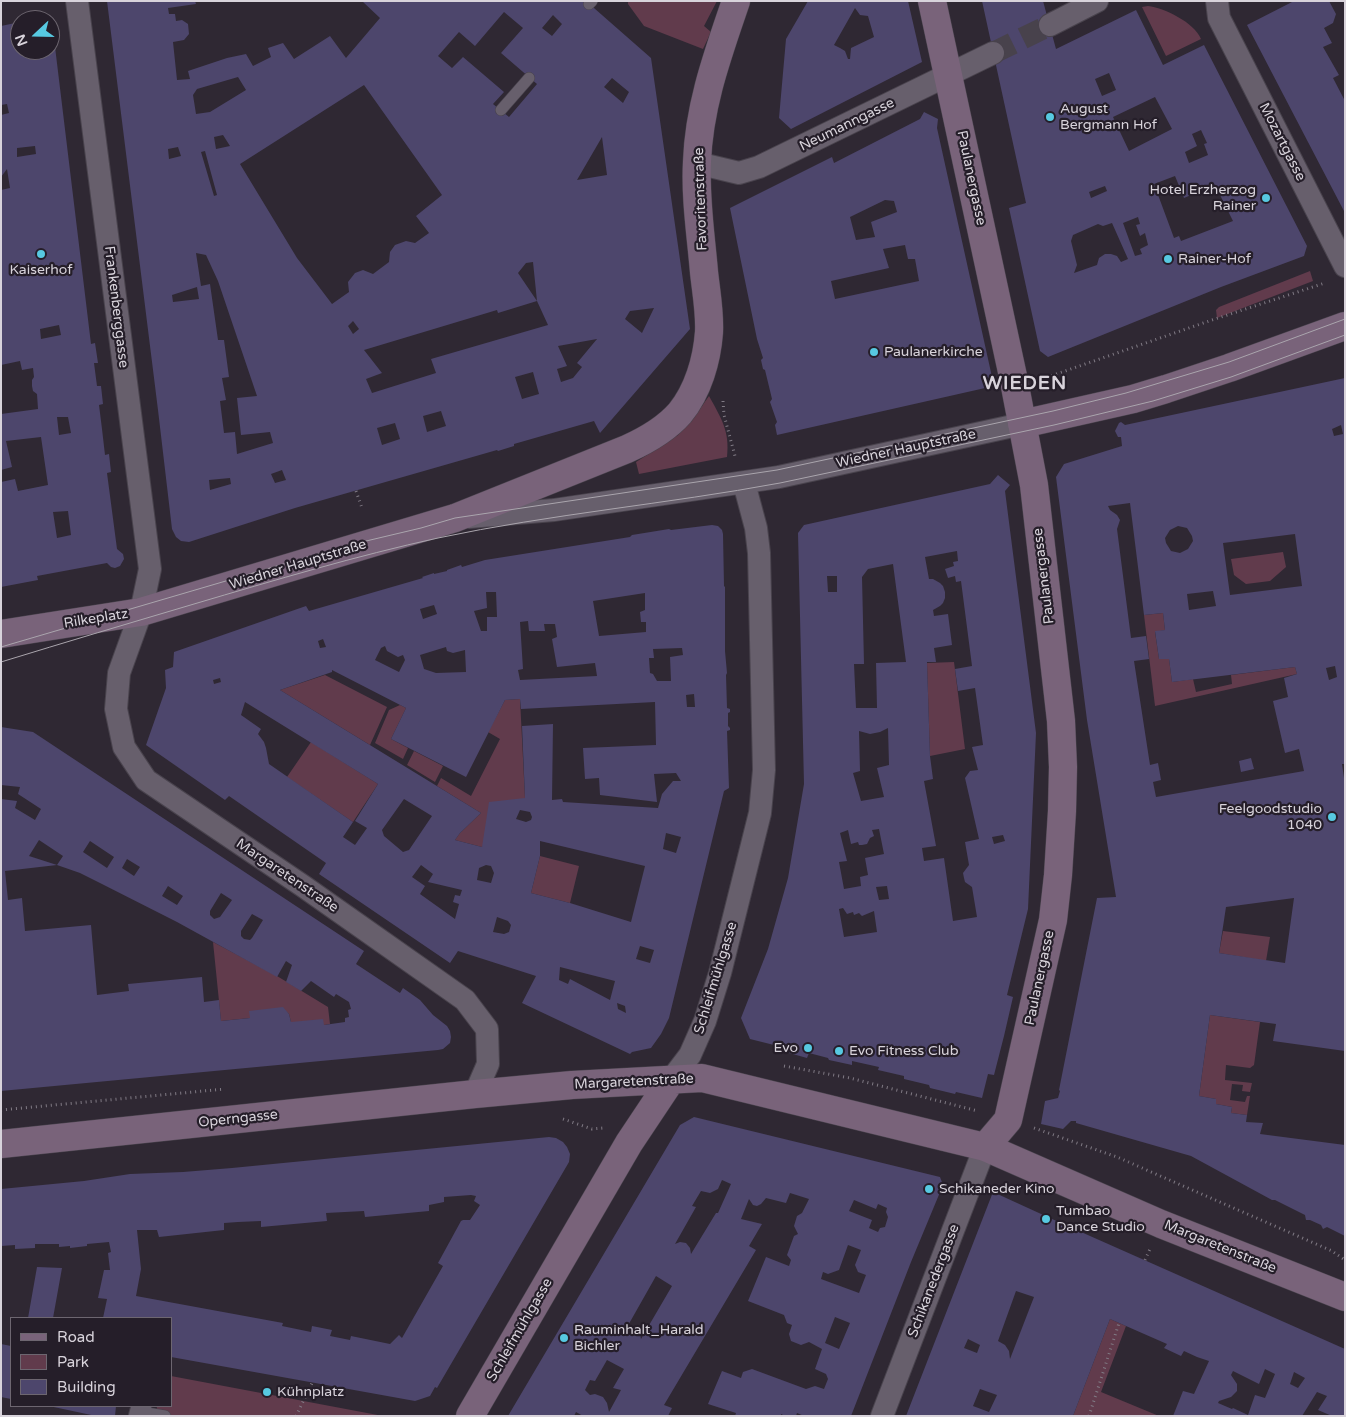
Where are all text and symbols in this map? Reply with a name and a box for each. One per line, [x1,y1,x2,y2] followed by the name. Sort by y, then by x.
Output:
[10,10,60,60] north arrow
[12,32,31,48] text: N
[797,95,897,155] street label: Neumanngasse
[1255,100,1309,184] street label: Mozartgasse
[1060,101,1157,134] place label: August Bergmann Hof
[1044,111,1056,123] marker: August Bergmann Hof
[953,129,989,227] street label: Paulanergasse
[691,147,711,251] street label: Favoritenstraße
[1150,182,1256,214] place label: Hotel Erzherzog Rainer
[1260,192,1272,204] marker: Hotel Erzherzog Rainer
[100,245,132,369] street label: Frankenberggasse
[35,248,47,260] marker: Kaiserhof
[1178,251,1251,267] place label: Rainer-Hof
[1162,253,1174,265] marker: Rainer-Hof
[9,262,73,278] place label: Kaiserhof
[884,344,983,360] place label: Paulanerkirche
[868,346,880,358] marker: Paulanerkirche
[982,373,1068,395] district label: WIEDEN
[835,426,977,472] street label: Wiedner Hauptstraße
[1030,527,1058,625] street label: Paulanergasse
[227,536,369,594] street label: Wiedner Hauptstraße
[63,606,129,632] street label: Rilkeplatz
[1219,801,1322,834] place label: Feelgoodstudio 1040
[1326,811,1338,823] marker: Feelgoodstudio 1040
[233,836,341,916] street label: Margaretenstraße
[691,920,741,1036] street label: Schleifmühlgasse
[1022,929,1058,1027] street label: Paulanergasse
[773,1040,798,1056] place label: Evo
[802,1042,814,1054] marker: Evo
[849,1043,958,1059] place label: Evo Fitness Club
[833,1045,845,1057] marker: Evo Fitness Club
[574,1070,694,1094] street label: Margaretenstraße
[197,1106,279,1132] street label: Operngasse
[939,1181,1055,1197] place label: Schikaneder Kino
[923,1183,935,1195] marker: Schikaneder Kino
[1056,1203,1145,1236] place label: Tumbao Dance Studio
[1040,1213,1052,1225] marker: Tumbao Dance Studio
[1161,1217,1279,1277] street label: Margaretenstraße
[905,1222,963,1340] street label: Schikanedergasse
[484,1275,556,1385] street label: Schleifmühlgasse
[10,1317,172,1407] legend
[574,1322,704,1354] place label: Rauminhalt_Harald Bichler
[57,1328,95,1346] text: Road
[558,1332,570,1344] marker: Rauminhalt_Harald Bichler
[57,1353,89,1371] text: Park
[57,1378,116,1396] text: Building
[277,1384,344,1400] place label: Kühnplatz
[261,1386,273,1398] marker: Kühnplatz

